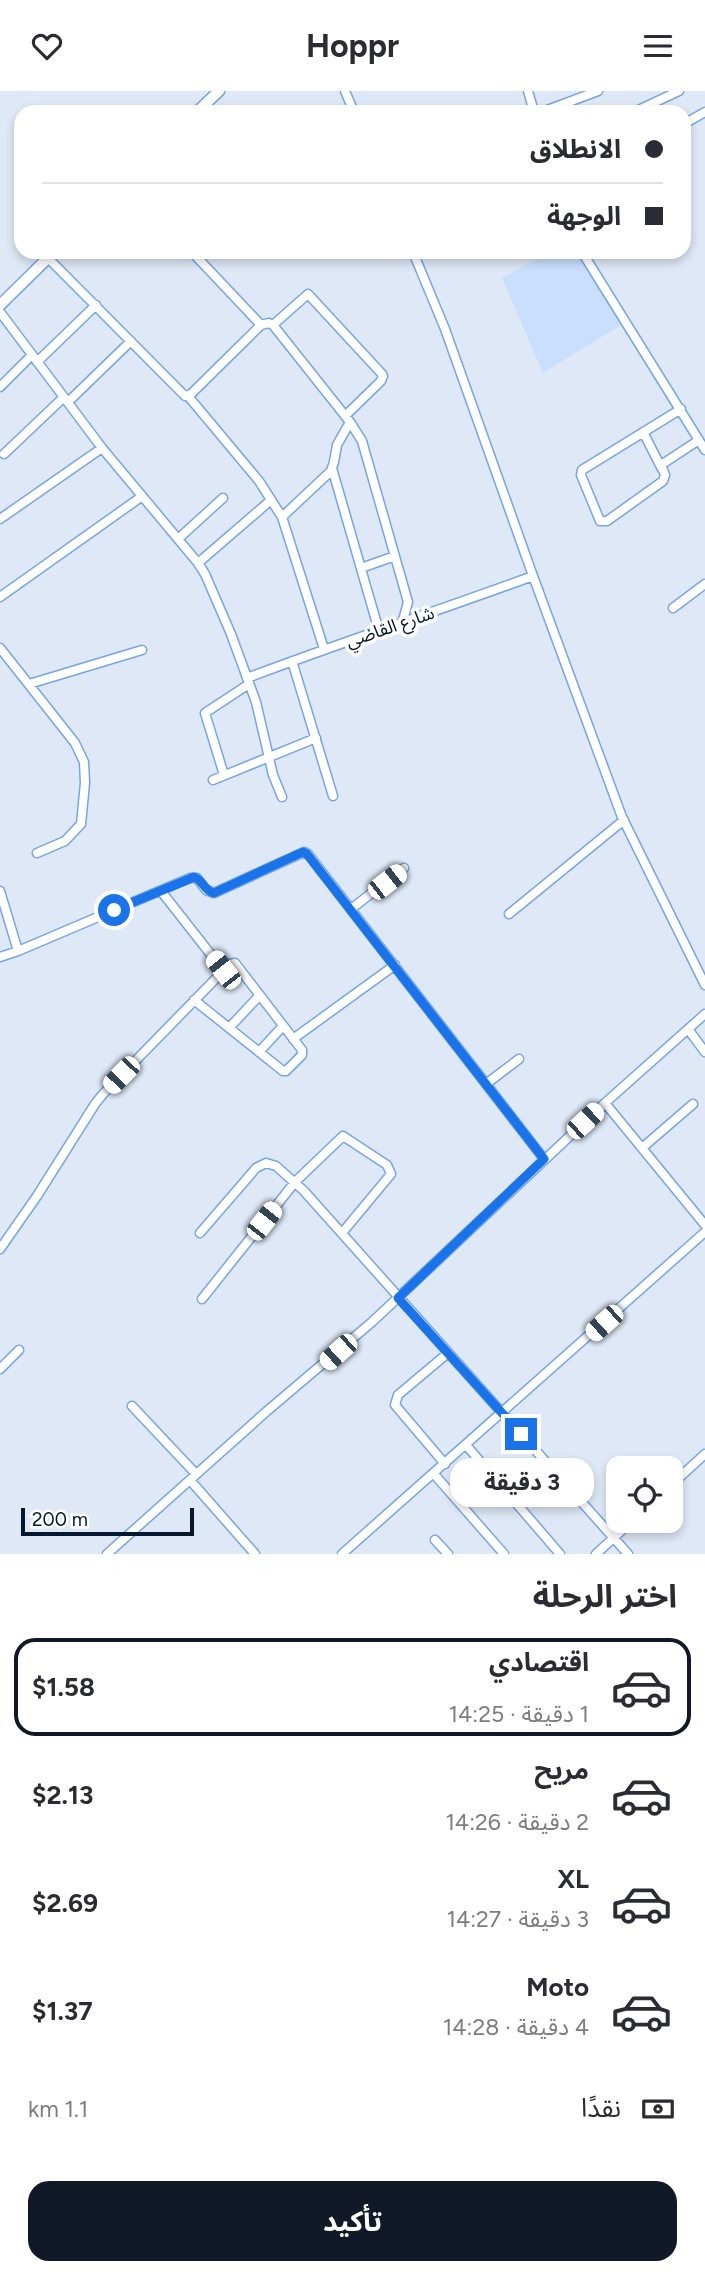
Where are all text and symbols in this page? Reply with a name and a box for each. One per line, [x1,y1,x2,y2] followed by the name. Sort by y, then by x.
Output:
[28,27,66,65] icon: heart
[306,27,399,65] text: Hoppr
[639,27,677,65] icon: menu
[530,133,621,165] text: الانطلاق
[547,200,621,232] text: الوجهة
[343,602,438,655] street label: شارع القاضي
[364,861,411,903] car
[98,894,130,926] route start
[202,947,245,993] car
[99,1053,144,1097] car
[563,1099,608,1143] car
[243,1198,286,1244] car
[582,1301,627,1345] car
[316,1330,361,1374] car
[505,1418,537,1450] route end
[606,1456,683,1533] map controls
[606,1456,683,1533] button: locate
[449,1459,593,1507] callout: 3 دقيقة
[484,1468,560,1496] text: 3 دقيقة
[21,1505,194,1537] scale bar
[32,1508,88,1531] text: 200 m
[533,1577,677,1615] text: اختر الرحلة
[489,1646,589,1678] text: اقتصادي
[610,1656,673,1719] icon: car
[32,1671,95,1703] text: $1.58
[449,1700,589,1728] text: 1 دقيقة · 14:25
[534,1754,589,1786] text: مريح
[610,1764,673,1827] icon: car
[32,1779,93,1811] text: $2.13
[445,1808,589,1836] text: 2 دقيقة · 14:26
[557,1863,589,1895] text: XL
[610,1872,673,1935] icon: car
[32,1887,98,1919] text: $2.69
[446,1905,589,1933] text: 3 دقيقة · 14:27
[526,1971,589,2003] text: Moto
[610,1980,673,2043] icon: car
[32,1995,93,2027] text: $1.37
[443,2013,589,2041] text: 4 دقيقة · 14:28
[639,2090,677,2128] icon: cash
[581,2092,621,2124] text: نقدًا
[28,2095,88,2123] text: 1.1 km
[28,2181,677,2261] button: تأكيد

